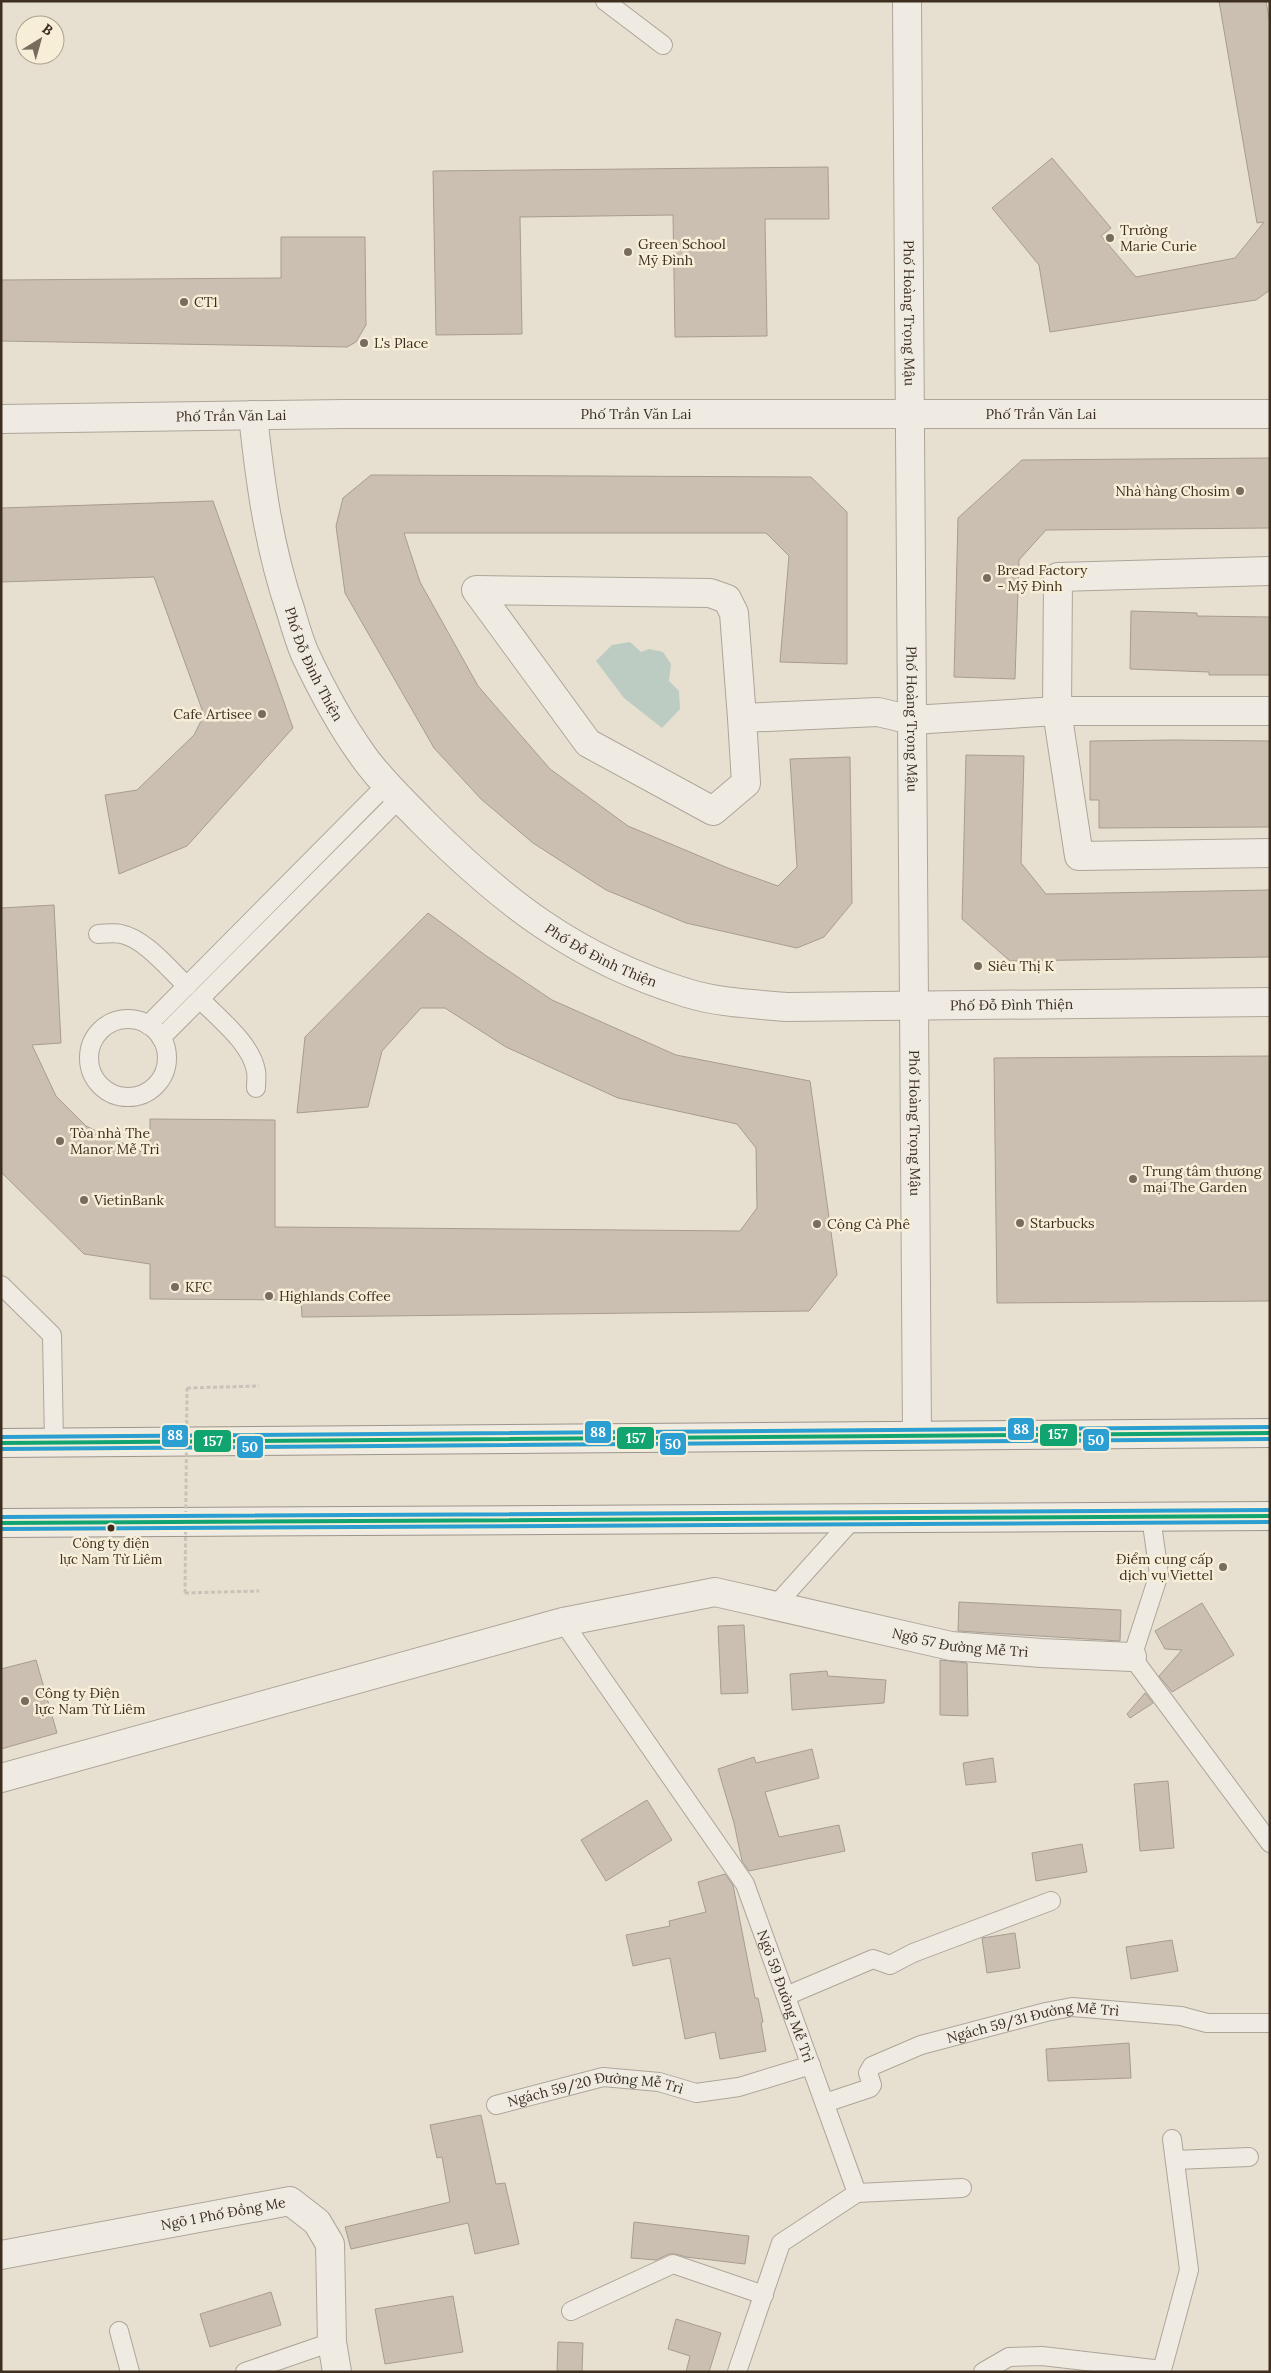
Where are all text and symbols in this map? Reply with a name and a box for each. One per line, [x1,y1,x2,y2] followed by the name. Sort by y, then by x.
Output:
[15,15,65,65] north arrow
[39,20,57,40] text: B
[1120,221,1197,255] place label: Trường Marie Curie
[1104,232,1116,244] marker: Trường Marie Curie
[638,235,726,269] place label: Green School Mỹ Đình
[900,240,919,386] street label: Phố Hoàng Trọng Mậu
[622,246,634,258] marker: Green School Mỹ Đình
[194,293,218,311] place label: CT1
[178,296,190,308] marker: CT1
[374,334,429,352] place label: L's Place
[358,337,370,349] marker: L's Place
[581,405,691,423] street label: Phố Trần Văn Lai
[986,405,1096,423] street label: Phố Trần Văn Lai
[175,406,287,425] street label: Phố Trần Văn Lai
[1115,482,1230,500] place label: Nhà hàng Chosim
[1234,485,1246,497] marker: Nhà hàng Chosim
[997,561,1088,595] place label: Bread Factory - Mỹ Đình
[981,572,993,584] marker: Bread Factory - Mỹ Đình
[281,605,347,725] street label: Phố Đỗ Đình Thiện
[902,646,922,792] street label: Phố Hoàng Trọng Mậu
[173,705,252,723] place label: Cafe Artisee
[256,708,268,720] marker: Cafe Artisee
[542,919,660,991] street label: Phố Đỗ Đình Thiện
[988,957,1054,975] place label: Siêu Thị K
[972,960,984,972] marker: Siêu Thị K
[950,995,1074,1014] street label: Phố Đỗ Đình Thiện
[905,1050,924,1196] street label: Phố Hoàng Trọng Mậu
[70,1124,159,1158] place label: Tòa nhà The Manor Mễ Trì
[54,1135,66,1147] marker: Tòa nhà The Manor Mễ Trì
[1143,1162,1262,1196] place label: Trung tâm thương mại The Garden
[1127,1173,1139,1185] marker: Trung tâm thương mại The Garden
[93,1191,165,1209] place label: VietinBank
[78,1194,90,1206] marker: VietinBank
[1030,1214,1094,1232] place label: Starbucks
[827,1215,910,1233] place label: Cộng Cà Phê
[1014,1217,1026,1229] marker: Starbucks
[811,1218,823,1230] marker: Cộng Cà Phê
[185,1278,212,1296] place label: KFC
[169,1281,181,1293] marker: KFC
[279,1287,391,1305] place label: Highlands Coffee
[263,1290,275,1302] marker: Highlands Coffee
[1007,1417,1035,1441] line badge: 88
[584,1420,612,1444] line badge: 88
[1013,1420,1029,1438] text: 88
[590,1423,606,1441] text: 88
[1039,1423,1078,1447] line badge: 157
[161,1424,189,1448] line badge: 88
[1048,1425,1068,1443] text: 157
[167,1426,183,1444] text: 88
[616,1426,655,1450] line badge: 157
[1082,1428,1110,1452] line badge: 50
[193,1429,232,1453] line badge: 157
[626,1429,646,1447] text: 157
[1088,1431,1104,1449] text: 50
[203,1432,223,1450] text: 157
[659,1432,687,1456] line badge: 50
[236,1435,264,1459] line badge: 50
[665,1435,681,1453] text: 50
[242,1438,258,1456] text: 50
[106,1523,116,1533] marker: Công ty điện lực Nam Từ Liêm
[60,1535,163,1568] place label: Công ty điện lực Nam Từ Liêm
[1116,1550,1213,1584] place label: Điểm cung cấp dịch vụ Viettel
[1217,1561,1229,1573] marker: Điểm cung cấp dịch vụ Viettel
[890,1624,1029,1661] street label: Ngõ 57 Đường Mễ Trì
[35,1684,146,1718] place label: Công ty Điện lực Nam Từ Liêm
[19,1695,31,1707] marker: Công ty Điện lực Nam Từ Liêm
[753,1927,818,2065] street label: Ngõ 59 Đường Mễ Trì
[945,1998,1120,2047] street label: Ngách 59/31 Đường Mễ Trì
[506,2068,686,2111] street label: Ngách 59/20 Đường Mễ Trì
[159,2193,287,2234] street label: Ngõ 1 Phố Đồng Me

